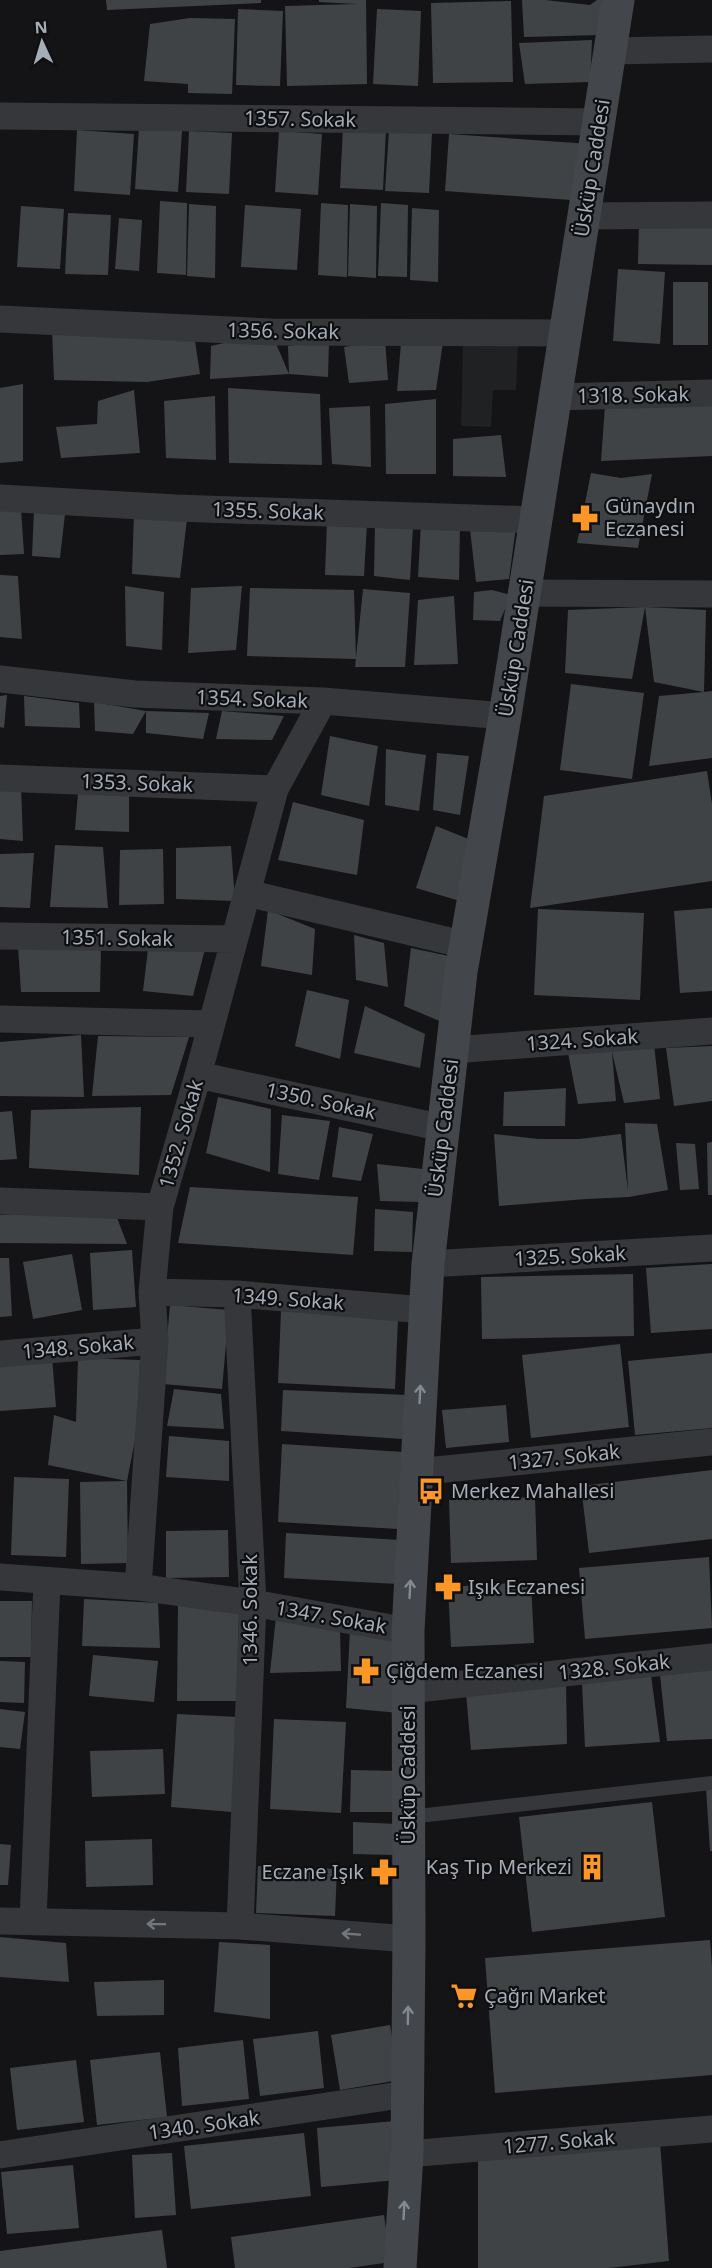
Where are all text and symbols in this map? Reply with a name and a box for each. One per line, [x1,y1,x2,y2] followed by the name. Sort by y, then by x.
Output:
[12,12,72,72] north arrow
[34,16,48,38] text: N
[567,97,616,239] street label: Üsküp Caddesi
[244,104,357,133] street label: 1357. Sokak
[227,316,340,345] street label: 1356. Sokak
[577,380,690,409] street label: 1318. Sokak
[605,492,696,542] place label: Günaydın Eczanesi
[212,495,325,526] street label: 1355. Sokak
[570,503,600,533] pharmacy icon: Günaydın Eczanesi
[491,577,540,719] street label: Üsküp Caddesi
[196,683,309,714] street label: 1354. Sokak
[81,767,194,798] street label: 1353. Sokak
[61,923,174,952] street label: 1351. Sokak
[525,1022,639,1057] street label: 1324. Sokak
[421,1057,464,1199] street label: Üsküp Caddesi
[152,1076,209,1191] street label: 1352. Sokak
[264,1076,379,1125] street label: 1350. Sokak
[513,1239,627,1272] street label: 1325. Sokak
[231,1281,345,1316] street label: 1349. Sokak
[21,1328,135,1365] street label: 1348. Sokak
[415,1385,426,1404] one-way arrow
[507,1437,621,1476] street label: 1327. Sokak
[416,1476,446,1506] bus stop icon: Merkez Mahallesi
[451,1477,614,1504] place label: Merkez Mahallesi
[236,1554,263,1666] street label: 1346. Sokak
[433,1572,463,1602] pharmacy icon: Işık Eczanesi
[468,1573,585,1600] place label: Işık Eczanesi
[405,1579,416,1599] one-way arrow
[274,1593,389,1640] street label: 1347. Sokak
[557,1647,671,1686] street label: 1328. Sokak
[351,1656,381,1686] pharmacy icon: Çiğdem Eczanesi
[386,1657,543,1684] place label: Çiğdem Eczanesi
[394,1705,421,1845] street label: Üsküp Caddesi
[577,1852,607,1882] building icon: Kaş Tıp Merkezi
[426,1853,572,1880] place label: Kaş Tıp Merkezi
[369,1857,399,1887] pharmacy icon: Eczane Işık
[262,1858,364,1885] place label: Eczane Işık
[147,1919,167,1930] one-way arrow
[341,1929,361,1940] one-way arrow
[449,1981,479,2011] supermarket icon: Çağrı Market
[484,1982,606,2009] place label: Çağrı Market
[402,2005,414,2025] one-way arrow
[147,2103,262,2146] street label: 1340. Sokak
[502,2123,616,2160] street label: 1277. Sokak
[398,2200,409,2220] one-way arrow

